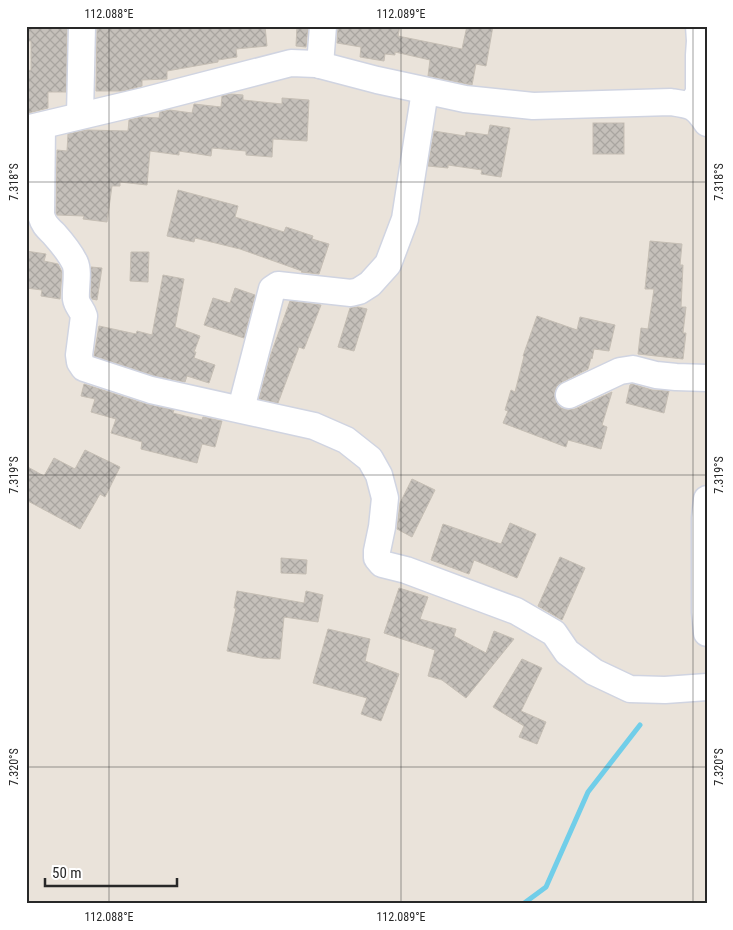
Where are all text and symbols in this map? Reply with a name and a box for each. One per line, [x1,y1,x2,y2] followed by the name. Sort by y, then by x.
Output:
[84,7,134,21] text: 112.088°E
[376,7,426,21] text: 112.089°E
[7,163,21,201] text: 7.318°S
[712,163,726,201] text: 7.318°S
[7,456,21,494] text: 7.319°S
[712,456,726,494] text: 7.319°S
[7,748,21,786] text: 7.320°S
[712,748,726,786] text: 7.320°S
[45,855,178,887] scale bar
[52,864,82,882] text: 50 m
[84,910,134,924] text: 112.088°E
[376,910,426,924] text: 112.089°E

